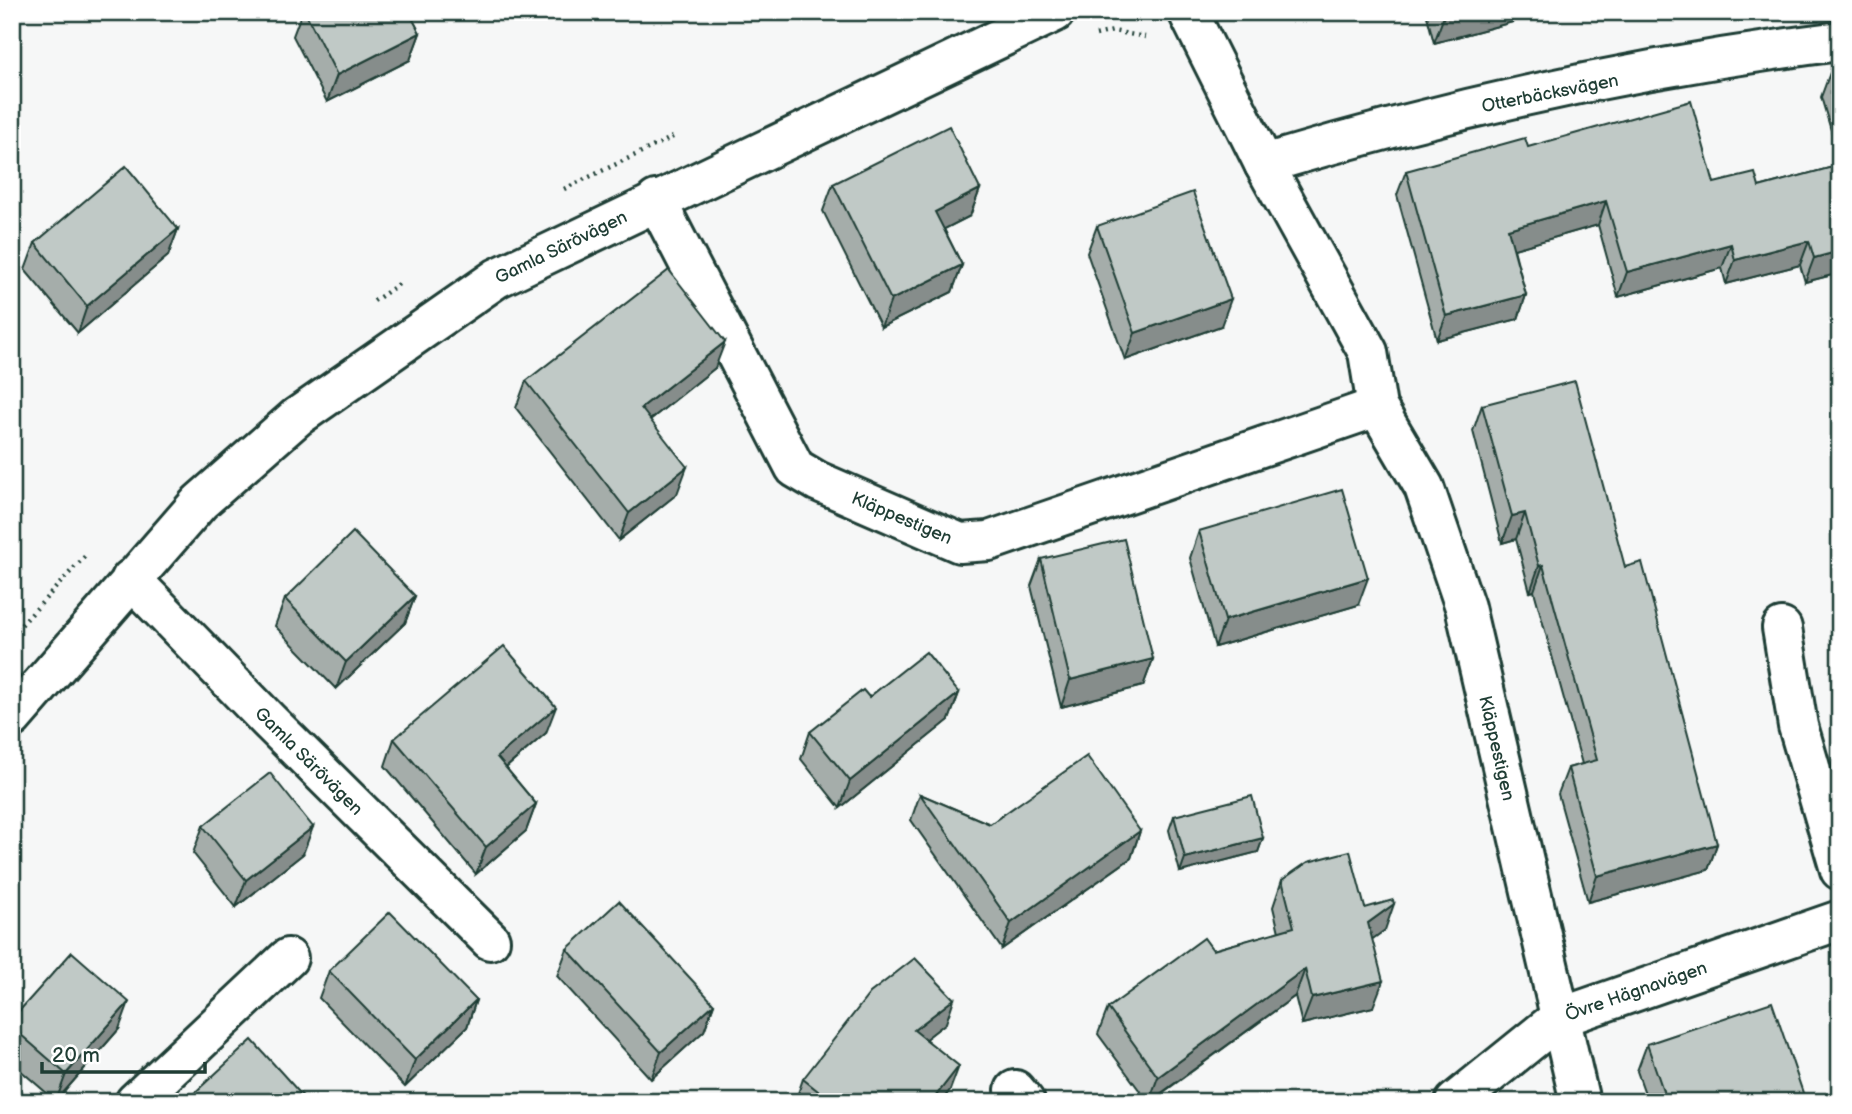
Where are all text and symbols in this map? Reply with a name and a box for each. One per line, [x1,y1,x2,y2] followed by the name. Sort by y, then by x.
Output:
[1480,70,1620,117] street label: Otterbäcksvägen
[492,206,631,289] street label: Gamla Särövägen
[848,488,955,549] street label: Kläppestigen
[1474,694,1519,803] street label: Kläppestigen
[250,703,367,820] street label: Gamla Särövägen
[1562,956,1710,1026] street label: Övre Hägnavägen
[42,1030,205,1074] scale bar
[52,1043,100,1068] text: 20 m

